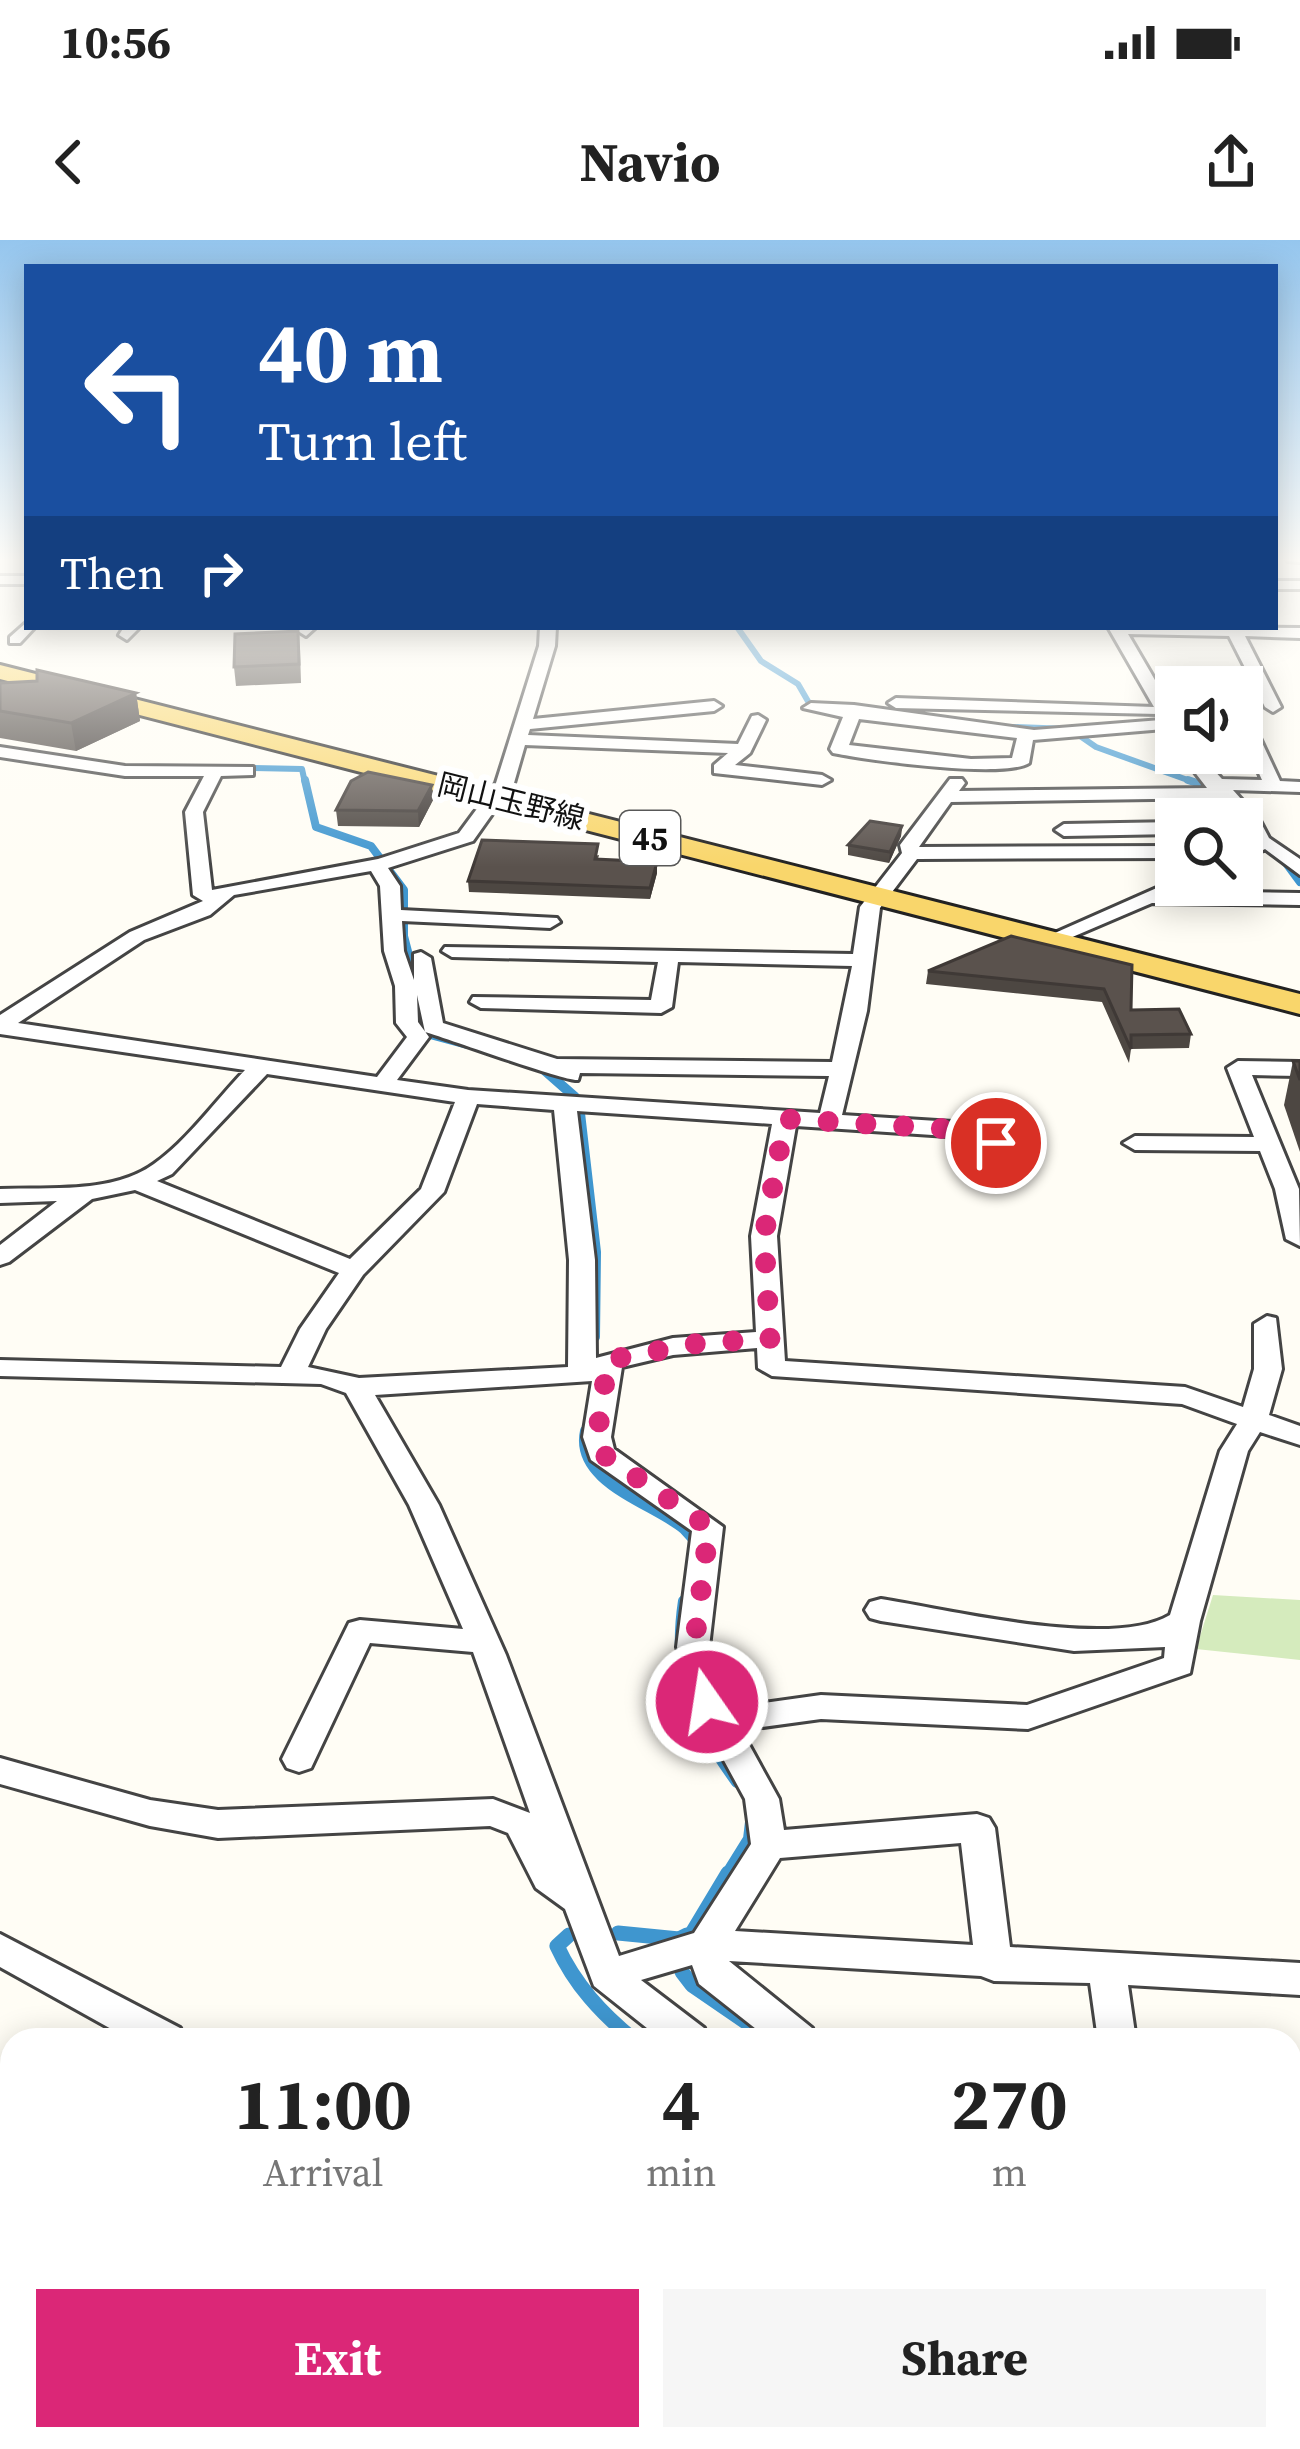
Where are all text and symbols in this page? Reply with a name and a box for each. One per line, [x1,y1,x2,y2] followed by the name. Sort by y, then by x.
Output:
[60,11,171,73] text: 10:56
[580,125,720,199] text: Navio
[36,129,102,195] icon: back
[1198,129,1264,195] icon: share
[258,295,443,410] text: 40 m
[60,312,216,468] icon: left
[258,404,467,478] text: Turn left
[188,540,254,606] icon: right
[60,542,164,604] text: Then
[1155,666,1263,906] map controls
[1155,666,1263,774] button: sound
[433,763,589,840] street label: 岡山玉野線
[1155,798,1263,906] button: search
[620,811,680,865] road number: 45
[945,1092,1047,1194] pin
[963,1110,1029,1176] icon: arrive
[644,1639,770,1765] position arrow
[234,2054,412,2153] text: 11:00
[662,2054,701,2153] text: 4
[951,2054,1068,2153] text: 270
[263,2146,383,2199] text: Arrival
[646,2146,717,2199] text: min
[992,2146,1027,2199] text: m
[36,2289,639,2427] button: Exit
[663,2289,1266,2427] button: Share

